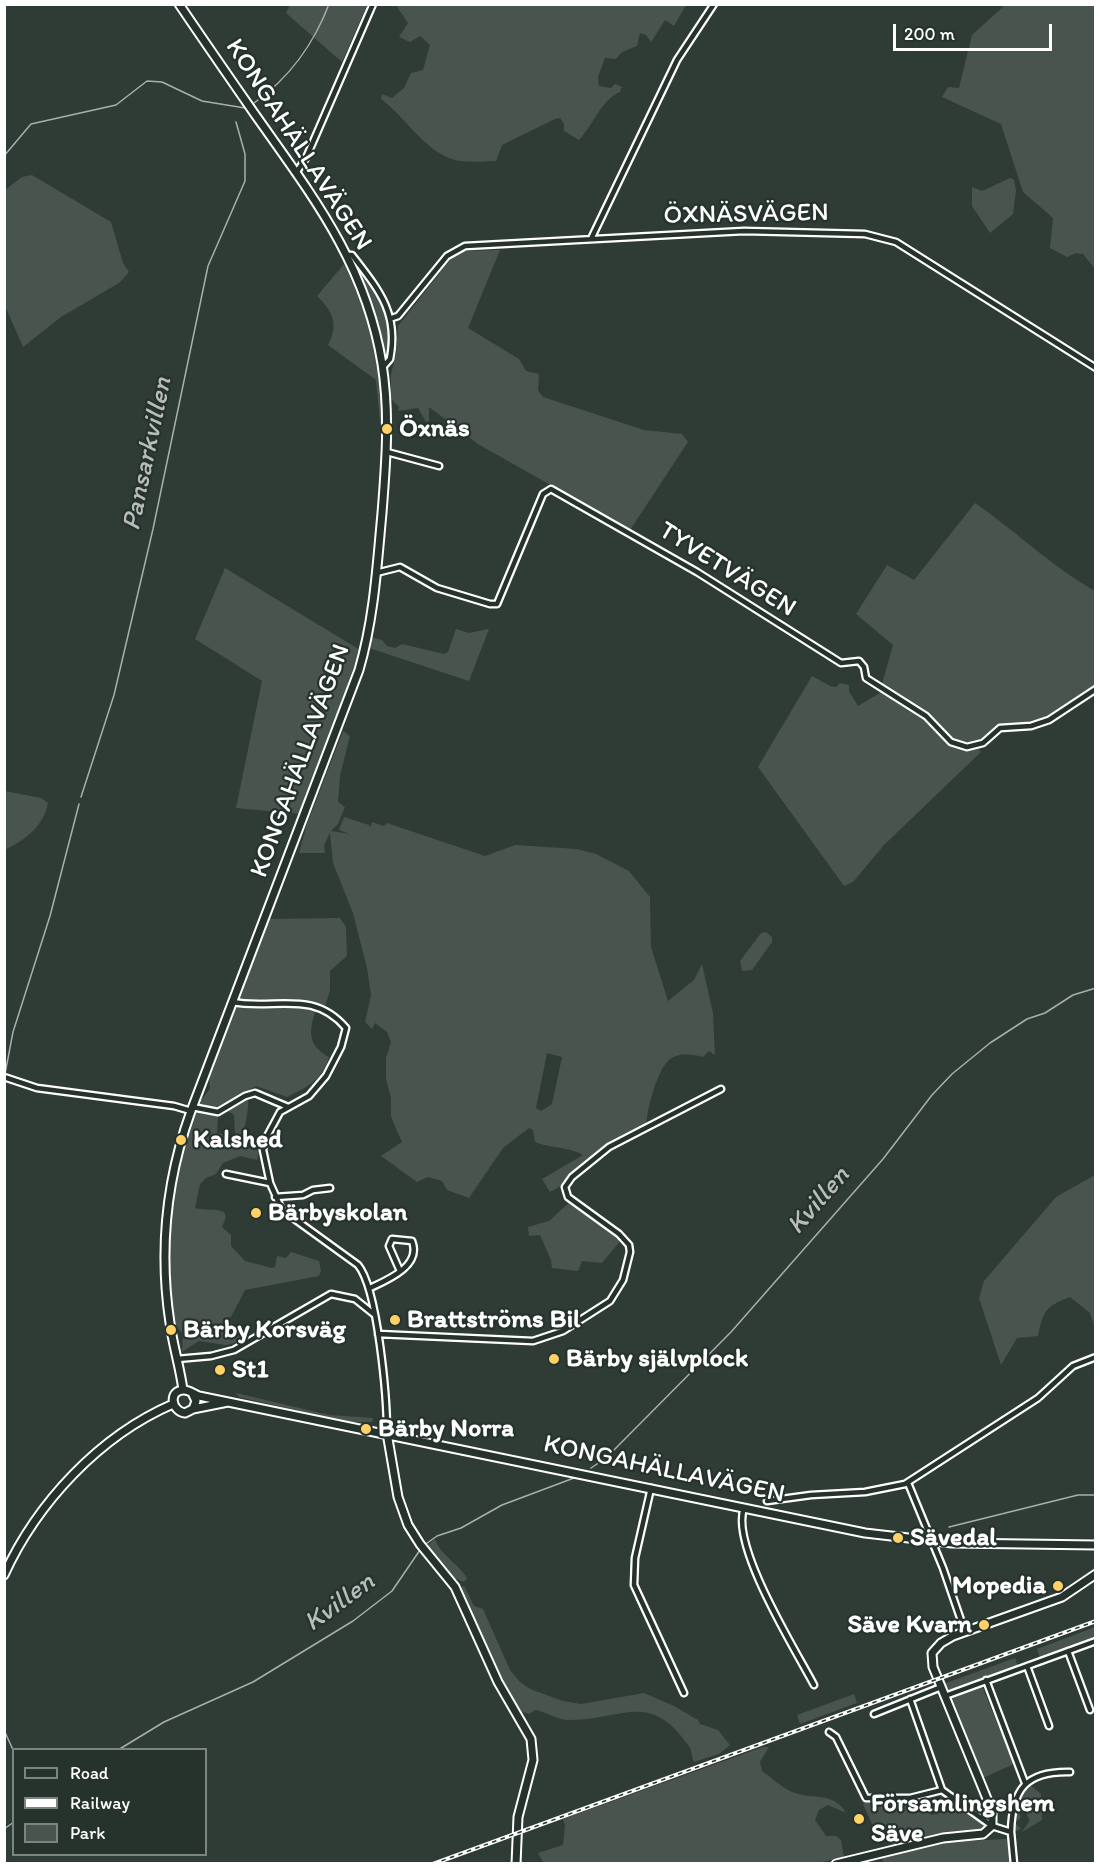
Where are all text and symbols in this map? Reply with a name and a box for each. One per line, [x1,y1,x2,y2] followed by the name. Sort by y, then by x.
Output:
[896,12,1055,50] scale bar
[904,23,955,45] text: 200 m
[218,33,378,257] street label: KONGAHÄLLAVÄGEN
[663,198,829,232] street label: ÖXNÄSVÄGEN
[116,374,180,534] water label: Pansarkvillen
[399,413,470,445] place label: Öxnäs
[380,422,394,436] marker: Öxnäs
[653,516,801,624] street label: TYVETVÄGEN
[244,640,358,882] street label: KONGAHÄLLAVÄGEN
[193,1124,283,1156] place label: Kalshed
[174,1133,188,1147] marker: Kalshed
[781,1160,857,1242] water label: Kvillen
[268,1197,407,1229] place label: Bärbyskolan
[249,1206,263,1220] marker: Bärbyskolan
[407,1304,580,1336] place label: Brattströms Bil
[388,1313,402,1327] marker: Brattströms Bil
[183,1314,346,1346] place label: Bärby Korsväg
[164,1323,178,1337] marker: Bärby Korsväg
[566,1343,748,1375] place label: Bärby självplock
[547,1352,561,1366] marker: Bärby självplock
[232,1354,268,1386] place label: St1
[213,1363,227,1377] marker: St1
[378,1413,514,1445] place label: Bärby Norra
[359,1422,373,1436] marker: Bärby Norra
[541,1429,787,1511] street label: KONGAHÄLLAVÄGEN
[910,1522,997,1554] place label: Sävedal
[891,1531,905,1545] marker: Sävedal
[298,1566,382,1640] water label: Kvillen
[952,1570,1046,1602] place label: Mopedia
[1051,1579,1065,1593] marker: Mopedia
[847,1609,972,1641] place label: Säve Kvarn
[977,1618,991,1632] marker: Säve Kvarn
[12,1748,207,1856] legend
[70,1762,109,1784] text: Road
[871,1788,1055,1850] place label: Församlingshem Säve
[70,1792,130,1814] text: Railway
[852,1812,866,1826] marker: Församlingshem Säve
[70,1822,105,1844] text: Park

